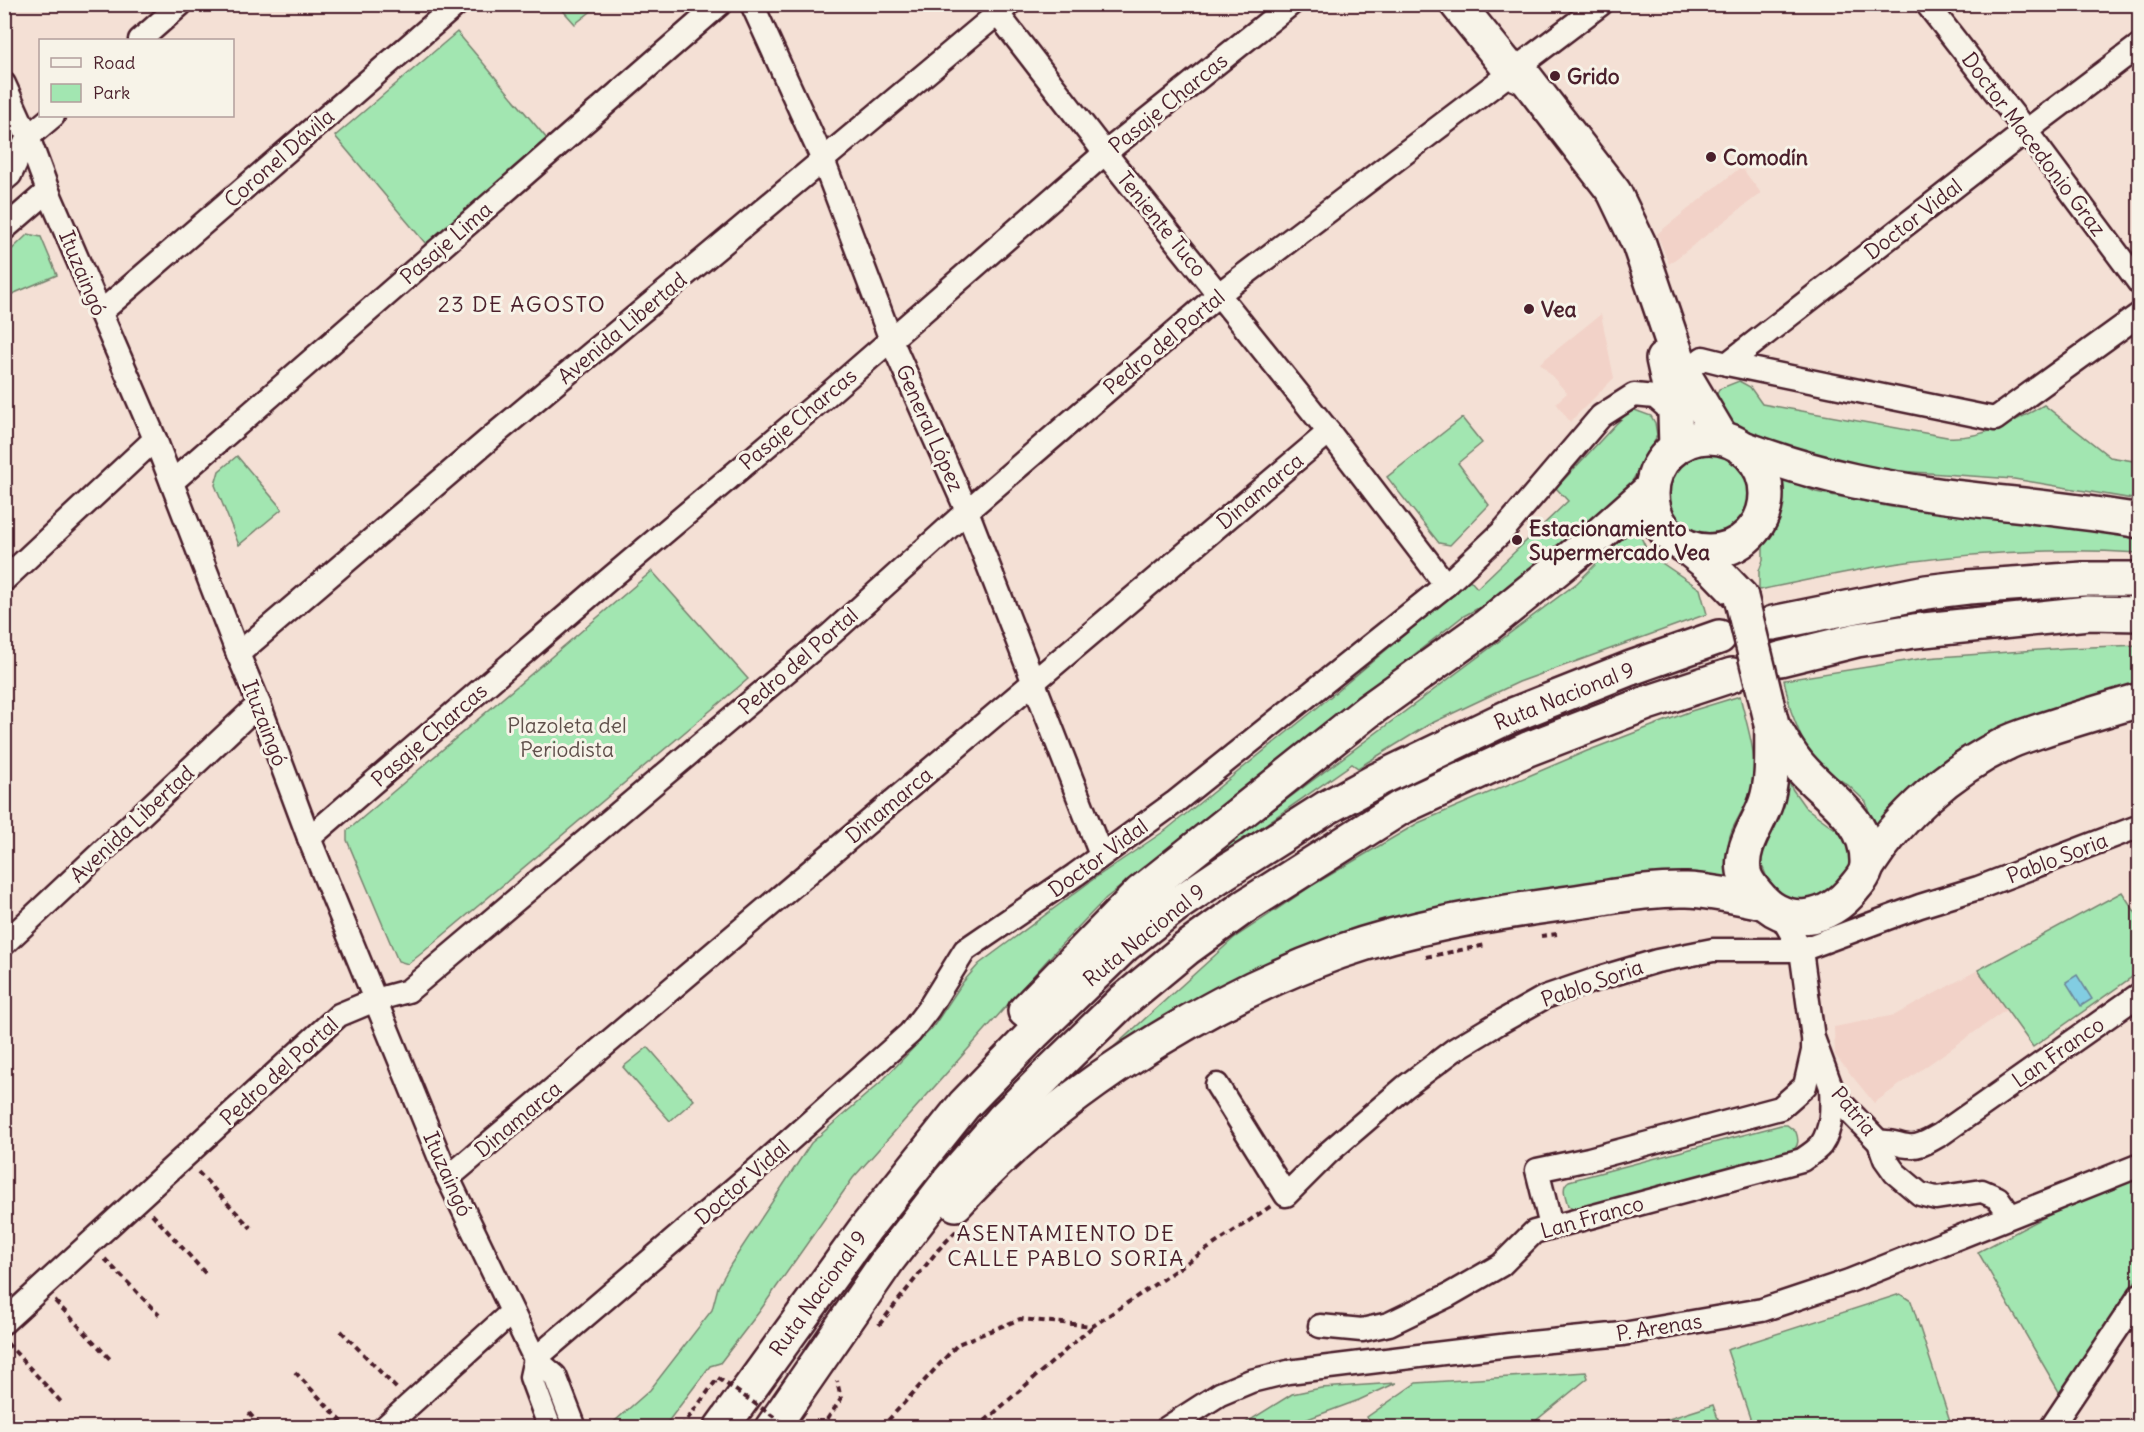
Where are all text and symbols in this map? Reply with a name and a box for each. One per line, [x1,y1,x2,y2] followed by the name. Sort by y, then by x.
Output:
[39,39,234,117] legend
[1103,47,1233,159] street label: Pasaje Charcas
[1956,47,2112,241] street label: Doctor Macedonio Graz
[93,51,136,74] text: Road
[1567,63,1620,90] place label: Grido
[1548,69,1562,83] marker: Grido
[93,81,130,104] text: Park
[218,103,340,213] street label: Coronel Dávila
[1723,144,1808,171] place label: Comodín
[1704,150,1718,164] marker: Comodín
[1111,166,1213,282] street label: Teniente Tuco
[1859,172,1967,266] street label: Doctor Vidal
[394,196,498,290] street label: Pasaje Lima
[53,226,113,320] street label: Ituzaingó
[552,266,692,390] street label: Avenida Libertad
[1098,283,1230,401] street label: Pedro del Portal
[438,290,606,318] district label: 23 DE AGOSTO
[1541,296,1577,323] place label: Vea
[1522,302,1536,316] marker: Vea
[890,360,970,496] street label: General López
[734,362,862,476] street label: Pasaje Charcas
[1211,447,1309,535] street label: Dinamarca
[1529,515,1710,566] place label: Estacionamiento Supermercado Vea
[1510,533,1524,547] marker: Estacionamiento Supermercado Vea
[732,602,864,720] street label: Pedro del Portal
[1490,656,1638,736] street label: Ruta Nacional 9
[236,676,294,770] street label: Ituzaingó
[365,677,493,793] street label: Pasaje Charcas
[507,712,627,763] park label: Plazoleta del Periodista
[64,760,200,888] street label: Avenida Libertad
[840,761,938,849] street label: Dinamarca
[1043,813,1153,903] street label: Doctor Vidal
[2003,826,2111,890] street label: Pablo Soria
[1078,878,1210,992] street label: Ruta Nacional 9
[1538,953,1646,1013] street label: Pablo Soria
[2007,1010,2109,1094] street label: Lan Franco
[214,1011,344,1131] street label: Pedro del Portal
[469,1075,567,1163] street label: Dinamarca
[1826,1081,1882,1141] street label: Patria
[417,1127,479,1221] street label: Ituzaingó
[689,1134,795,1230] street label: Doctor Vidal
[1537,1189,1647,1245] street label: Lan Franco
[947,1219,1185,1272] district label: ASENTAMIENTO DE CALLE PABLO SORIA
[763,1225,873,1361] street label: Ruta Nacional 9
[1614,1307,1704,1347] street label: P. Arenas

